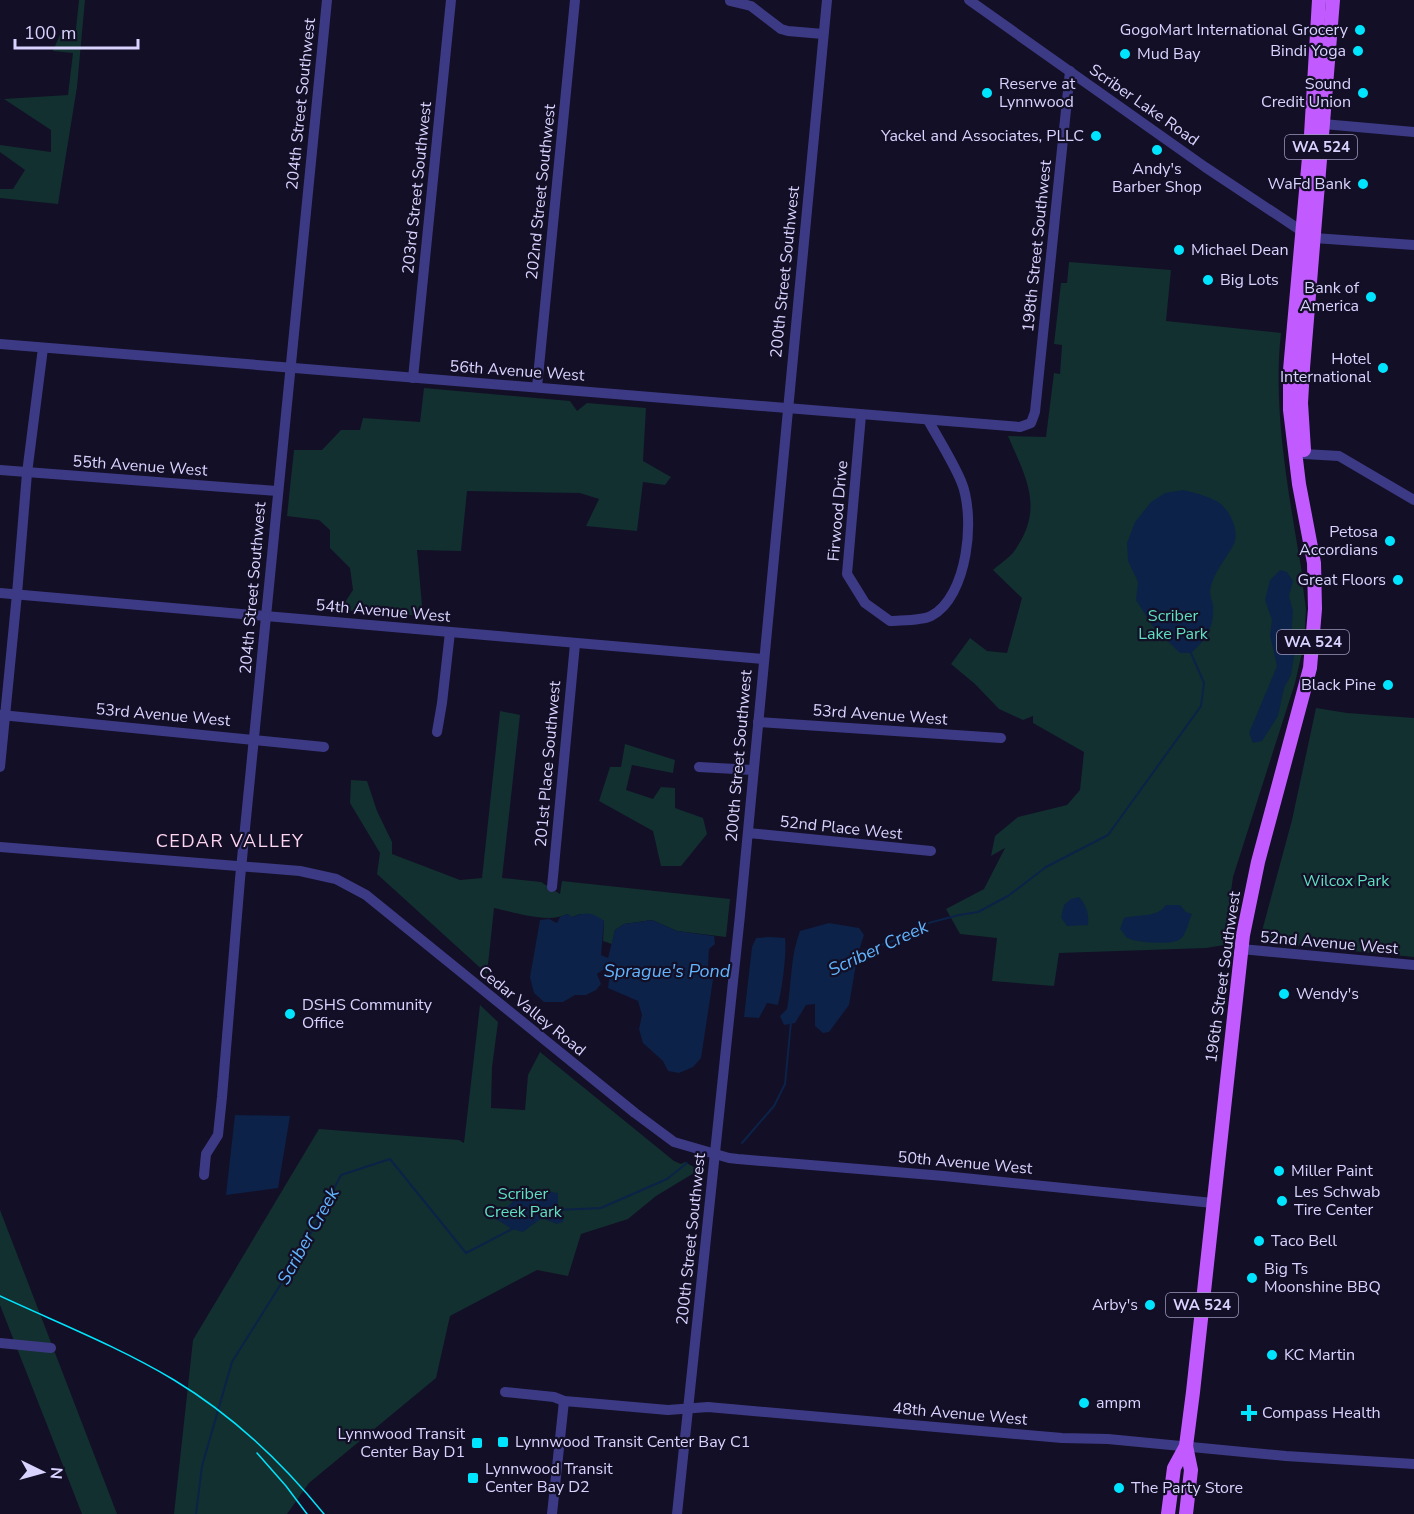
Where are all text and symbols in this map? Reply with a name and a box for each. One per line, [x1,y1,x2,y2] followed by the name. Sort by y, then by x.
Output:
[15,12,138,50] scale bar
[281,17,321,191] street label: 204th Street Southwest
[1120,19,1349,41] place label: GogoMart International Grocery
[24,21,76,45] text: 100 m
[1353,23,1367,37] marker: GogoMart International Grocery
[1270,40,1346,62] place label: Bindi Yoga
[1137,43,1201,65] place label: Mud Bay
[1351,44,1365,58] marker: Bindi Yoga
[1118,47,1132,61] marker: Mud Bay
[1085,59,1203,151] street label: Scriber Lake Road
[999,73,1076,113] place label: Reserve at Lynnwood
[1261,73,1351,113] place label: Sound Credit Union
[980,86,994,100] marker: Reserve at Lynnwood
[1356,86,1370,100] marker: Sound Credit Union
[397,100,437,275] street label: 203rd Street Southwest
[521,103,561,281] street label: 202nd Street Southwest
[880,125,1084,147] place label: Yackel and Associates, PLLC
[1089,129,1103,143] marker: Yackel and Associates, PLLC
[1285,135,1357,159] road number: WA 524
[1150,143,1164,157] marker: Andy's Barber Shop
[1112,158,1202,198] place label: Andy's Barber Shop
[1017,159,1057,333] street label: 198th Street Southwest
[1268,173,1352,195] place label: WaFd Bank
[1356,177,1370,191] marker: WaFd Bank
[765,185,805,359] street label: 200th Street Southwest
[1191,239,1289,261] place label: Michael Dean
[1172,243,1186,257] marker: Michael Dean
[1220,269,1279,291] place label: Big Lots
[1201,273,1215,287] marker: Big Lots
[1300,277,1360,317] place label: Bank of America
[1364,290,1378,304] marker: Bank of America
[1280,348,1371,388] place label: Hotel International
[449,355,585,387] street label: 56th Avenue West
[1376,361,1390,375] marker: Hotel International
[72,450,208,482] street label: 55th Avenue West
[823,460,853,562] street label: Firwood Drive
[235,501,272,675] street label: 204th Street Southwest
[1299,521,1378,561] place label: Petosa Accordians
[1383,534,1397,548] marker: Petosa Accordians
[1297,569,1386,591] place label: Great Floors
[1391,573,1405,587] marker: Great Floors
[315,594,452,628] street label: 54th Avenue West
[1138,605,1209,645] park label: Scriber Lake Park
[1277,630,1349,654] road number: WA 524
[721,669,758,843] street label: 200th Street Southwest
[1301,674,1376,696] place label: Black Pine
[1381,678,1395,692] marker: Black Pine
[530,680,566,848] street label: 201st Place Southwest
[95,698,232,732] street label: 53rd Avenue West
[812,699,949,731] street label: 53rd Avenue West
[779,811,904,845] street label: 52nd Place West
[156,829,304,853] district label: CEDAR VALLEY
[1303,870,1390,892] park label: Wilcox Park
[1200,890,1246,1064] street label: 196th Street Southwest
[824,914,933,982] water label: Scriber Creek
[1259,926,1399,960] street label: 52nd Avenue West
[604,959,731,983] water label: Sprague's Pond
[474,961,590,1061] street label: Cedar Valley Road
[1296,983,1359,1005] place label: Wendy's
[1277,987,1291,1001] marker: Wendy's
[302,994,433,1034] place label: DSHS Community Office
[283,1007,297,1021] marker: DSHS Community Office
[897,1146,1034,1180] street label: 50th Avenue West
[671,1152,711,1326] street label: 200th Street Southwest
[1291,1160,1373,1182] place label: Miller Paint
[1272,1164,1286,1178] marker: Miller Paint
[1294,1181,1380,1221] place label: Les Schwab Tire Center
[271,1182,345,1289] water label: Scriber Creek
[484,1183,563,1223] park label: Scriber Creek Park
[1275,1194,1289,1208] marker: Les Schwab Tire Center
[1271,1230,1337,1252] place label: Taco Bell
[1252,1234,1266,1248] marker: Taco Bell
[1264,1258,1381,1298] place label: Big Ts Moonshine BBQ
[1245,1271,1259,1285] marker: Big Ts Moonshine BBQ
[1166,1293,1238,1317] road number: WA 524
[1092,1294,1138,1316] place label: Arby's
[1143,1298,1157,1312] marker: Arby's
[1284,1344,1355,1366] place label: KC Martin
[1265,1348,1279,1362] marker: KC Martin
[1096,1392,1141,1414] place label: ampm
[1077,1396,1091,1410] marker: ampm
[892,1397,1029,1431] street label: 48th Avenue West
[1262,1402,1381,1424] place label: Compass Health
[1240,1404,1258,1422] marker: Compass Health
[337,1423,465,1463] place label: Lynnwood Transit Center Bay D1
[515,1431,750,1453] place label: Lynnwood Transit Center Bay C1
[496,1435,510,1449] marker: Lynnwood Transit Center Bay C1
[470,1436,484,1450] marker: Lynnwood Transit Center Bay D1
[12,1442,72,1502] north arrow
[485,1458,613,1498] place label: Lynnwood Transit Center Bay D2
[44,1466,67,1480] text: N
[466,1471,480,1485] marker: Lynnwood Transit Center Bay D2
[1131,1477,1243,1499] place label: The Party Store
[1112,1481,1126,1495] marker: The Party Store

